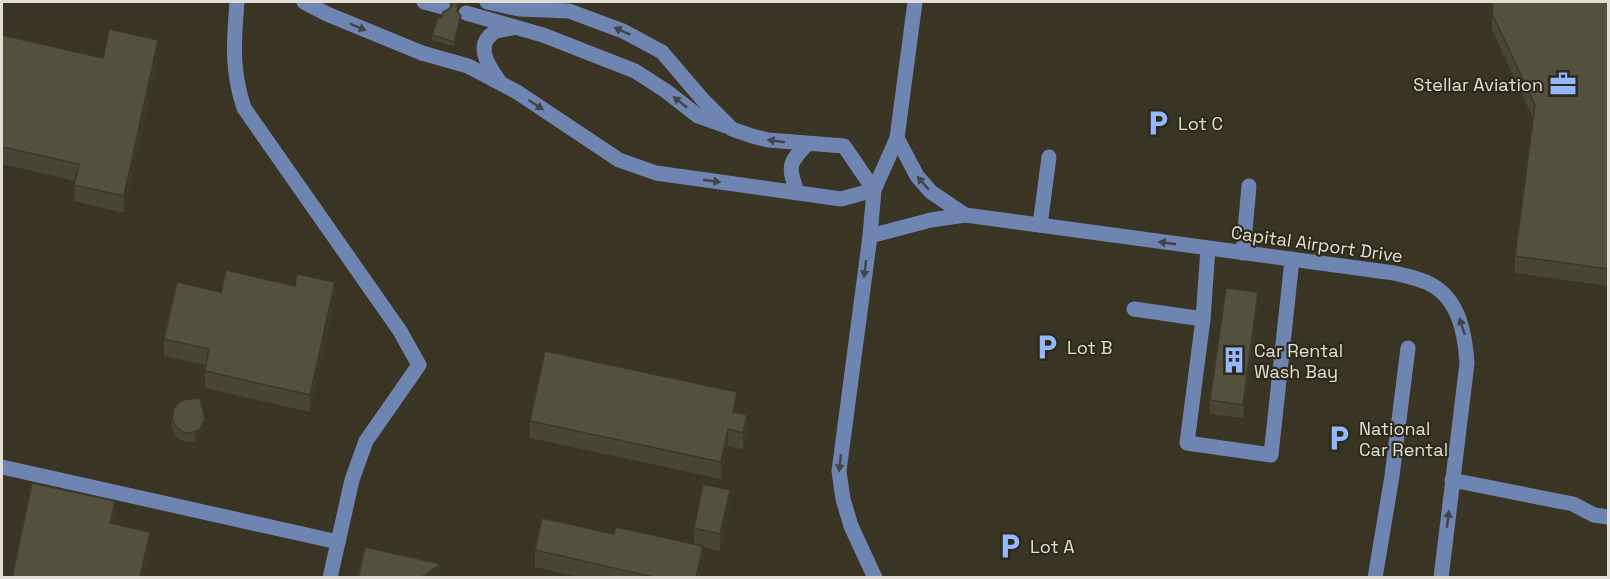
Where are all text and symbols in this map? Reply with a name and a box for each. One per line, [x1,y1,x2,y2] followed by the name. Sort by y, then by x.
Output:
[350,22,368,32] one-way arrow
[613,27,630,36] one-way arrow
[1548,69,1578,99] office icon: Stellar Aviation
[1413,73,1543,96] place label: Stellar Aviation
[673,96,688,108] one-way arrow
[528,99,544,110] one-way arrow
[1143,108,1173,138] parking icon: Lot C
[1178,112,1223,135] place label: Lot C
[766,136,785,145] one-way arrow
[917,176,930,191] one-way arrow
[702,177,721,186] one-way arrow
[1230,221,1404,267] street label: Capital Airport Drive
[1157,239,1176,248] one-way arrow
[861,260,870,279] one-way arrow
[1456,317,1466,335] one-way arrow
[1032,332,1062,362] parking icon: Lot B
[1067,336,1112,359] place label: Lot B
[1254,339,1343,383] place label: Car Rental Wash Bay
[1219,345,1249,375] building icon: Car Rental Wash Bay
[1359,417,1448,461] place label: National Car Rental
[1324,423,1354,453] parking icon: National Car Rental
[835,453,845,472] one-way arrow
[1443,510,1452,529] one-way arrow
[995,531,1025,561] parking icon: Lot A
[1030,535,1075,558] place label: Lot A

